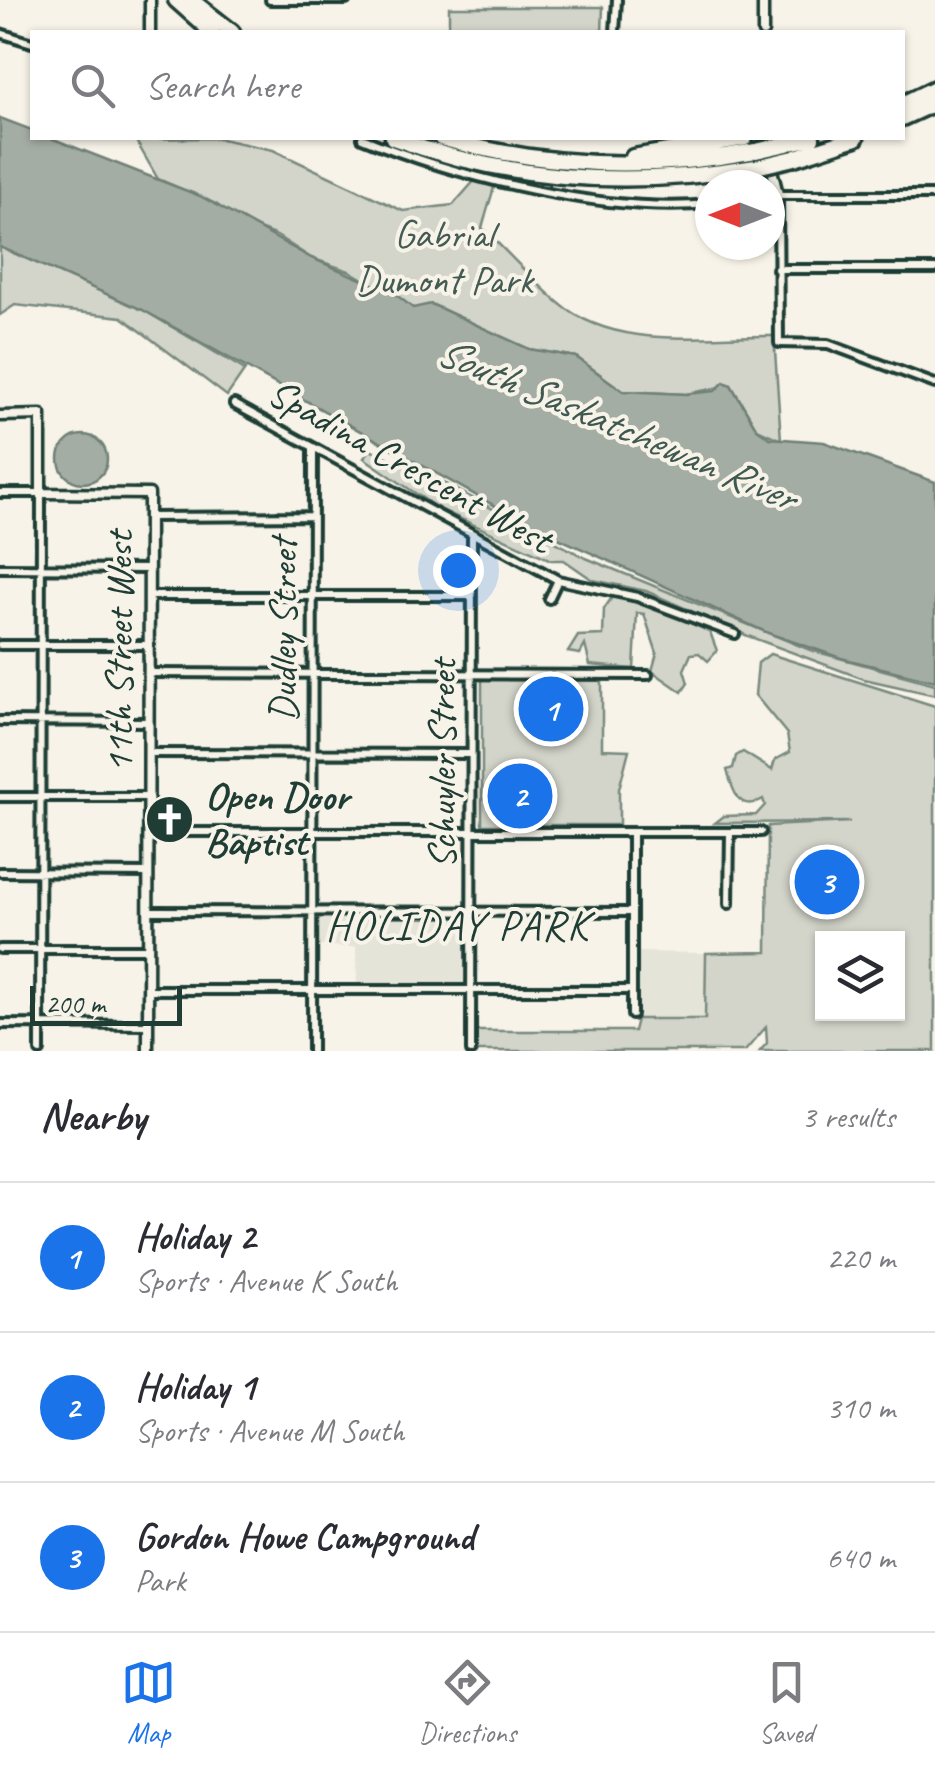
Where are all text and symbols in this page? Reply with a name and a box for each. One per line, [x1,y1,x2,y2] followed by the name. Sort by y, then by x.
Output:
[30,30,905,140] search box
[65,58,120,113] icon: search
[145,62,300,109] text: Search here
[695,170,785,260] north arrow
[355,209,535,305] park label: Gabrial Dumont Park
[429,325,808,526] water label: South Saskatchewan River
[259,367,564,566] street label: Spadina Crescent West
[94,527,144,773] street label: 11th Street West
[258,532,308,722] street label: Dudley Street
[433,545,484,596] your location
[417,655,467,869] street label: Schuyler Street
[518,672,584,746] pin: 1
[488,758,552,834] pin: 2
[205,771,354,867] place label: Open Door Baptist
[144,793,196,845] church icon: Open Door Baptist
[794,844,860,920] pin: 3
[325,899,596,952] district label: HOLIDAY PARK
[815,931,905,1021] map controls
[815,931,905,1021] button: layers
[30,981,182,1026] scale bar
[45,986,105,1021] text: 200 m
[40,1090,146,1143] text: Nearby
[801,1096,895,1137] text: 3 results
[135,1213,255,1260] text: Holiday 2
[65,1237,80,1278] text: 1
[826,1237,895,1278] text: 220 m
[135,1260,397,1301] text: Sports · Avenue K South
[135,1363,255,1410] text: Holiday 1
[65,1387,80,1428] text: 2
[826,1387,895,1428] text: 310 m
[135,1410,404,1451] text: Sports · Avenue M South
[135,1513,474,1560] text: Gordon Howe Campground
[65,1537,80,1578] text: 3
[826,1537,895,1578] text: 640 m
[135,1560,186,1601] text: Park
[121,1655,176,1750] tab: Map
[419,1655,516,1750] tab: Directions
[759,1655,814,1750] tab: Saved

